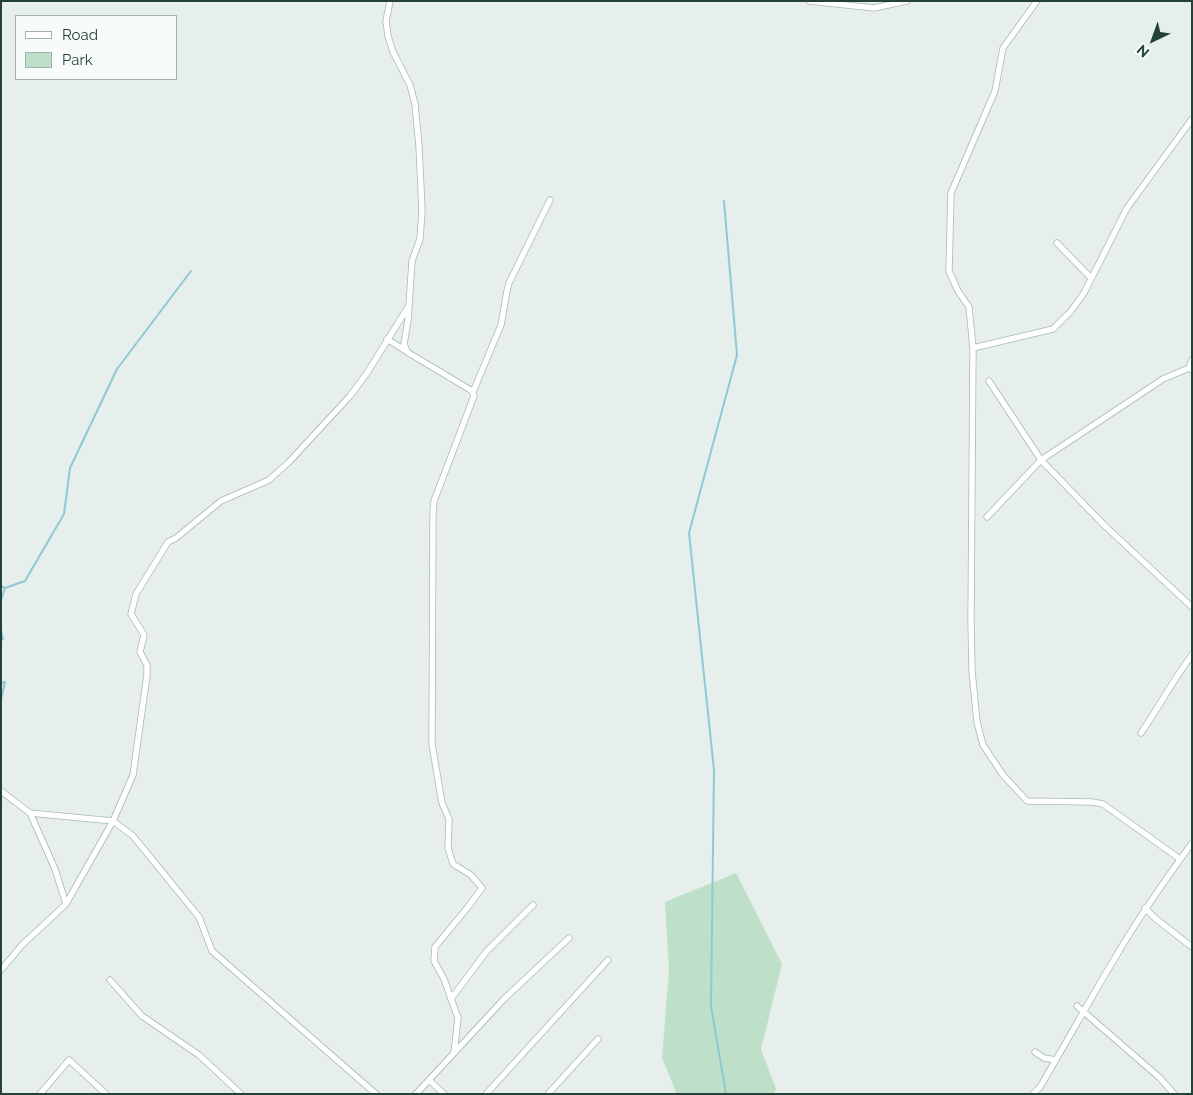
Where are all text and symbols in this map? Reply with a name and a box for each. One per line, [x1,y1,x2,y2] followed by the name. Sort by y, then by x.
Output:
[15,15,178,80] legend
[1128,15,1178,65] north arrow
[62,26,98,44] text: Road
[1134,42,1152,61] text: N
[62,51,93,69] text: Park

